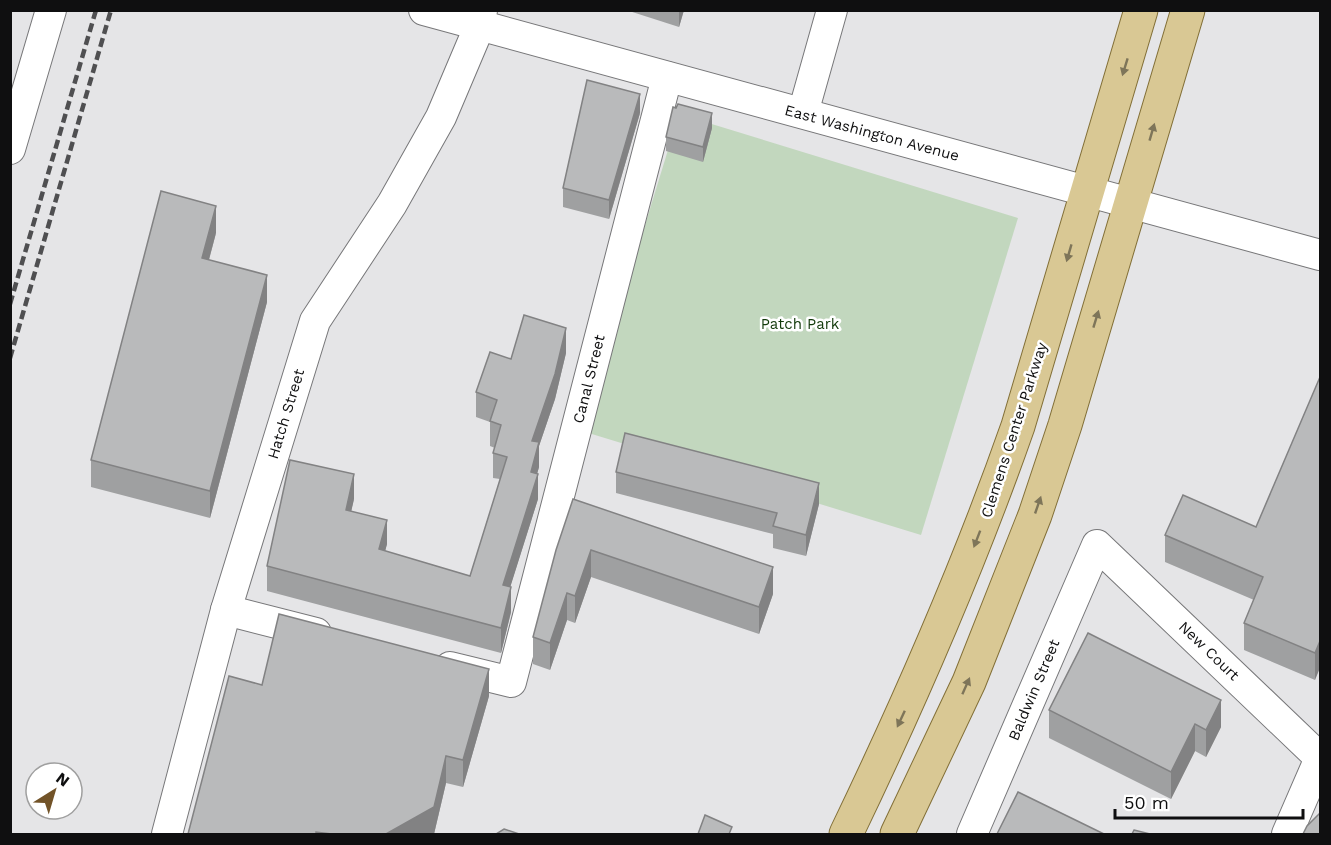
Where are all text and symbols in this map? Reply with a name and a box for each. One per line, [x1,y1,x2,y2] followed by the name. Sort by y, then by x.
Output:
[1120,58,1129,76] one-way arrow
[783,101,961,165] street label: East Washington Avenue
[1148,123,1157,141] one-way arrow
[1064,245,1073,263] one-way arrow
[1092,310,1101,328] one-way arrow
[761,315,840,333] park label: Patch Park
[569,332,609,425] street label: Canal Street
[977,340,1051,520] street label: Clemens Center Parkway
[264,366,308,461] street label: Hatch Street
[1034,496,1043,514] one-way arrow
[971,530,981,548] one-way arrow
[1175,618,1244,685] street label: New Court
[1005,636,1064,743] street label: Baldwin Street
[961,677,971,695] one-way arrow
[897,710,906,727] one-way arrow
[24,761,84,821] north arrow
[52,768,73,791] text: N
[1115,782,1302,820] scale bar
[1124,792,1169,813] text: 50 m

